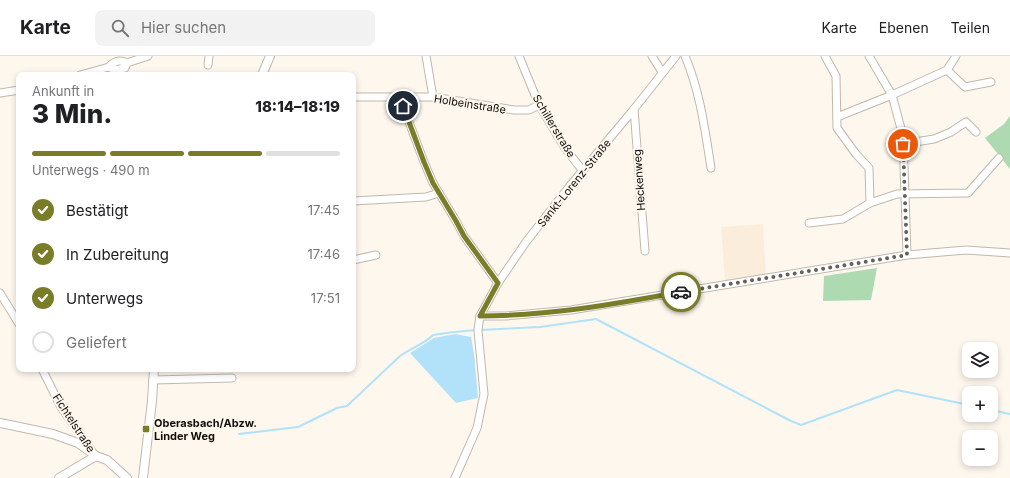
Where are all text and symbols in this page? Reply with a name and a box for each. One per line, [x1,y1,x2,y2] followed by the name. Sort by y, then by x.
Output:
[95,10,375,46] search box
[20,16,71,39] text: Karte
[109,17,131,39] icon: search
[141,18,226,37] text: Hier suchen
[821,19,857,36] text: Karte
[879,19,929,36] text: Ebenen
[951,19,990,36] text: Teilen
[32,83,94,99] text: Ankunft in
[386,89,420,123] pin
[433,91,507,117] street label: Holbeinstraße
[530,92,578,160] street label: Schillerstraße
[392,95,414,117] icon: home
[255,97,340,116] text: 18:14–18:19
[32,98,112,129] text: 3 Min.
[886,127,920,161] pin
[892,133,914,155] icon: bag
[534,136,614,230] street label: Sankt-Lorenz-Straße
[630,149,648,211] street label: Heckenweg
[32,162,150,178] text: Unterwegs · 490 m
[32,199,54,221] icon: check
[66,201,129,220] text: Bestätigt
[308,202,340,218] text: 17:45
[32,243,54,265] icon: check
[66,245,169,264] text: In Zubereitung
[308,246,340,262] text: 17:46
[661,272,701,312] courier
[670,281,692,303] icon: car
[32,287,54,309] icon: check
[66,289,143,308] text: Unterwegs
[311,290,340,306] text: 17:51
[66,333,127,352] text: Geliefert
[962,342,998,466] map controls
[962,342,998,378] button: layers
[962,386,998,422] button: +
[50,391,98,455] street label: Fichtelstraße
[154,416,257,443] place label: Oberasbach/Abzw. Linder Weg
[141,424,151,434] marker: Oberasbach/Abzw. Linder Weg
[962,430,998,466] button: −

